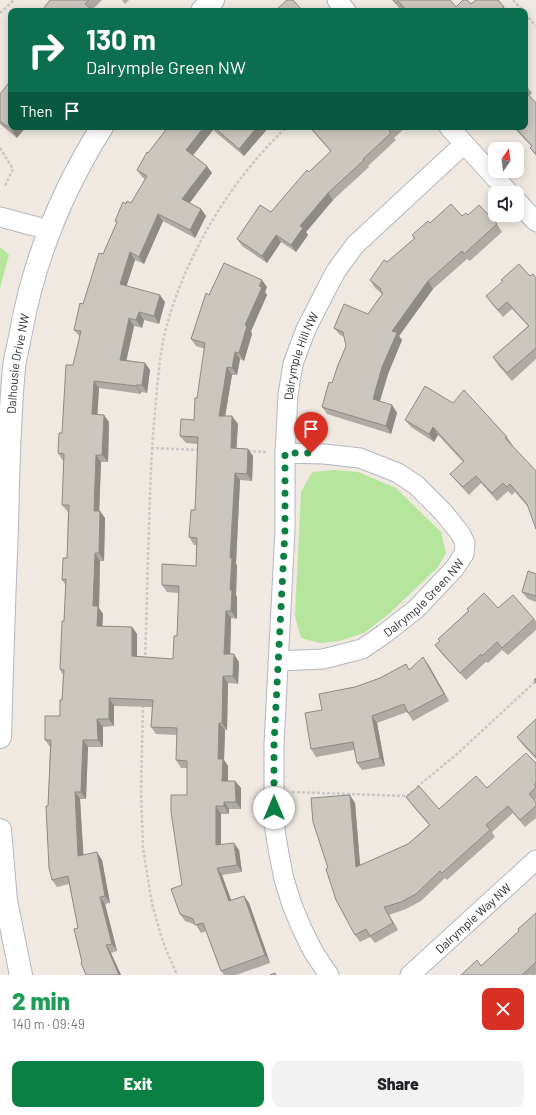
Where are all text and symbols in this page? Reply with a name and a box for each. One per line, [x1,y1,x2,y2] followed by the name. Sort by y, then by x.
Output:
[86,22,156,56] text: 130 m
[20,24,72,76] icon: right
[86,56,246,78] text: Dalrymple Green NW
[61,100,83,122] icon: arrive
[20,102,53,120] text: Then
[488,142,524,178] north arrow
[488,142,524,222] map controls
[488,186,524,222] button: sound
[281,309,321,400] street label: Dalrymple Hill NW
[4,312,31,414] street label: Dalhousie Drive NW
[294,412,328,453] pin
[300,418,322,440] icon: arrive
[380,555,467,639] street label: Dalrymple Green NW
[253,787,295,829] position arrow
[432,879,514,956] street label: Dalrymple Way NW
[12,986,70,1015] text: 2 min
[482,988,524,1030] button: close
[12,1016,85,1032] text: 140 m · 09:49
[12,1061,264,1107] button: Exit
[272,1061,524,1107] button: Share

